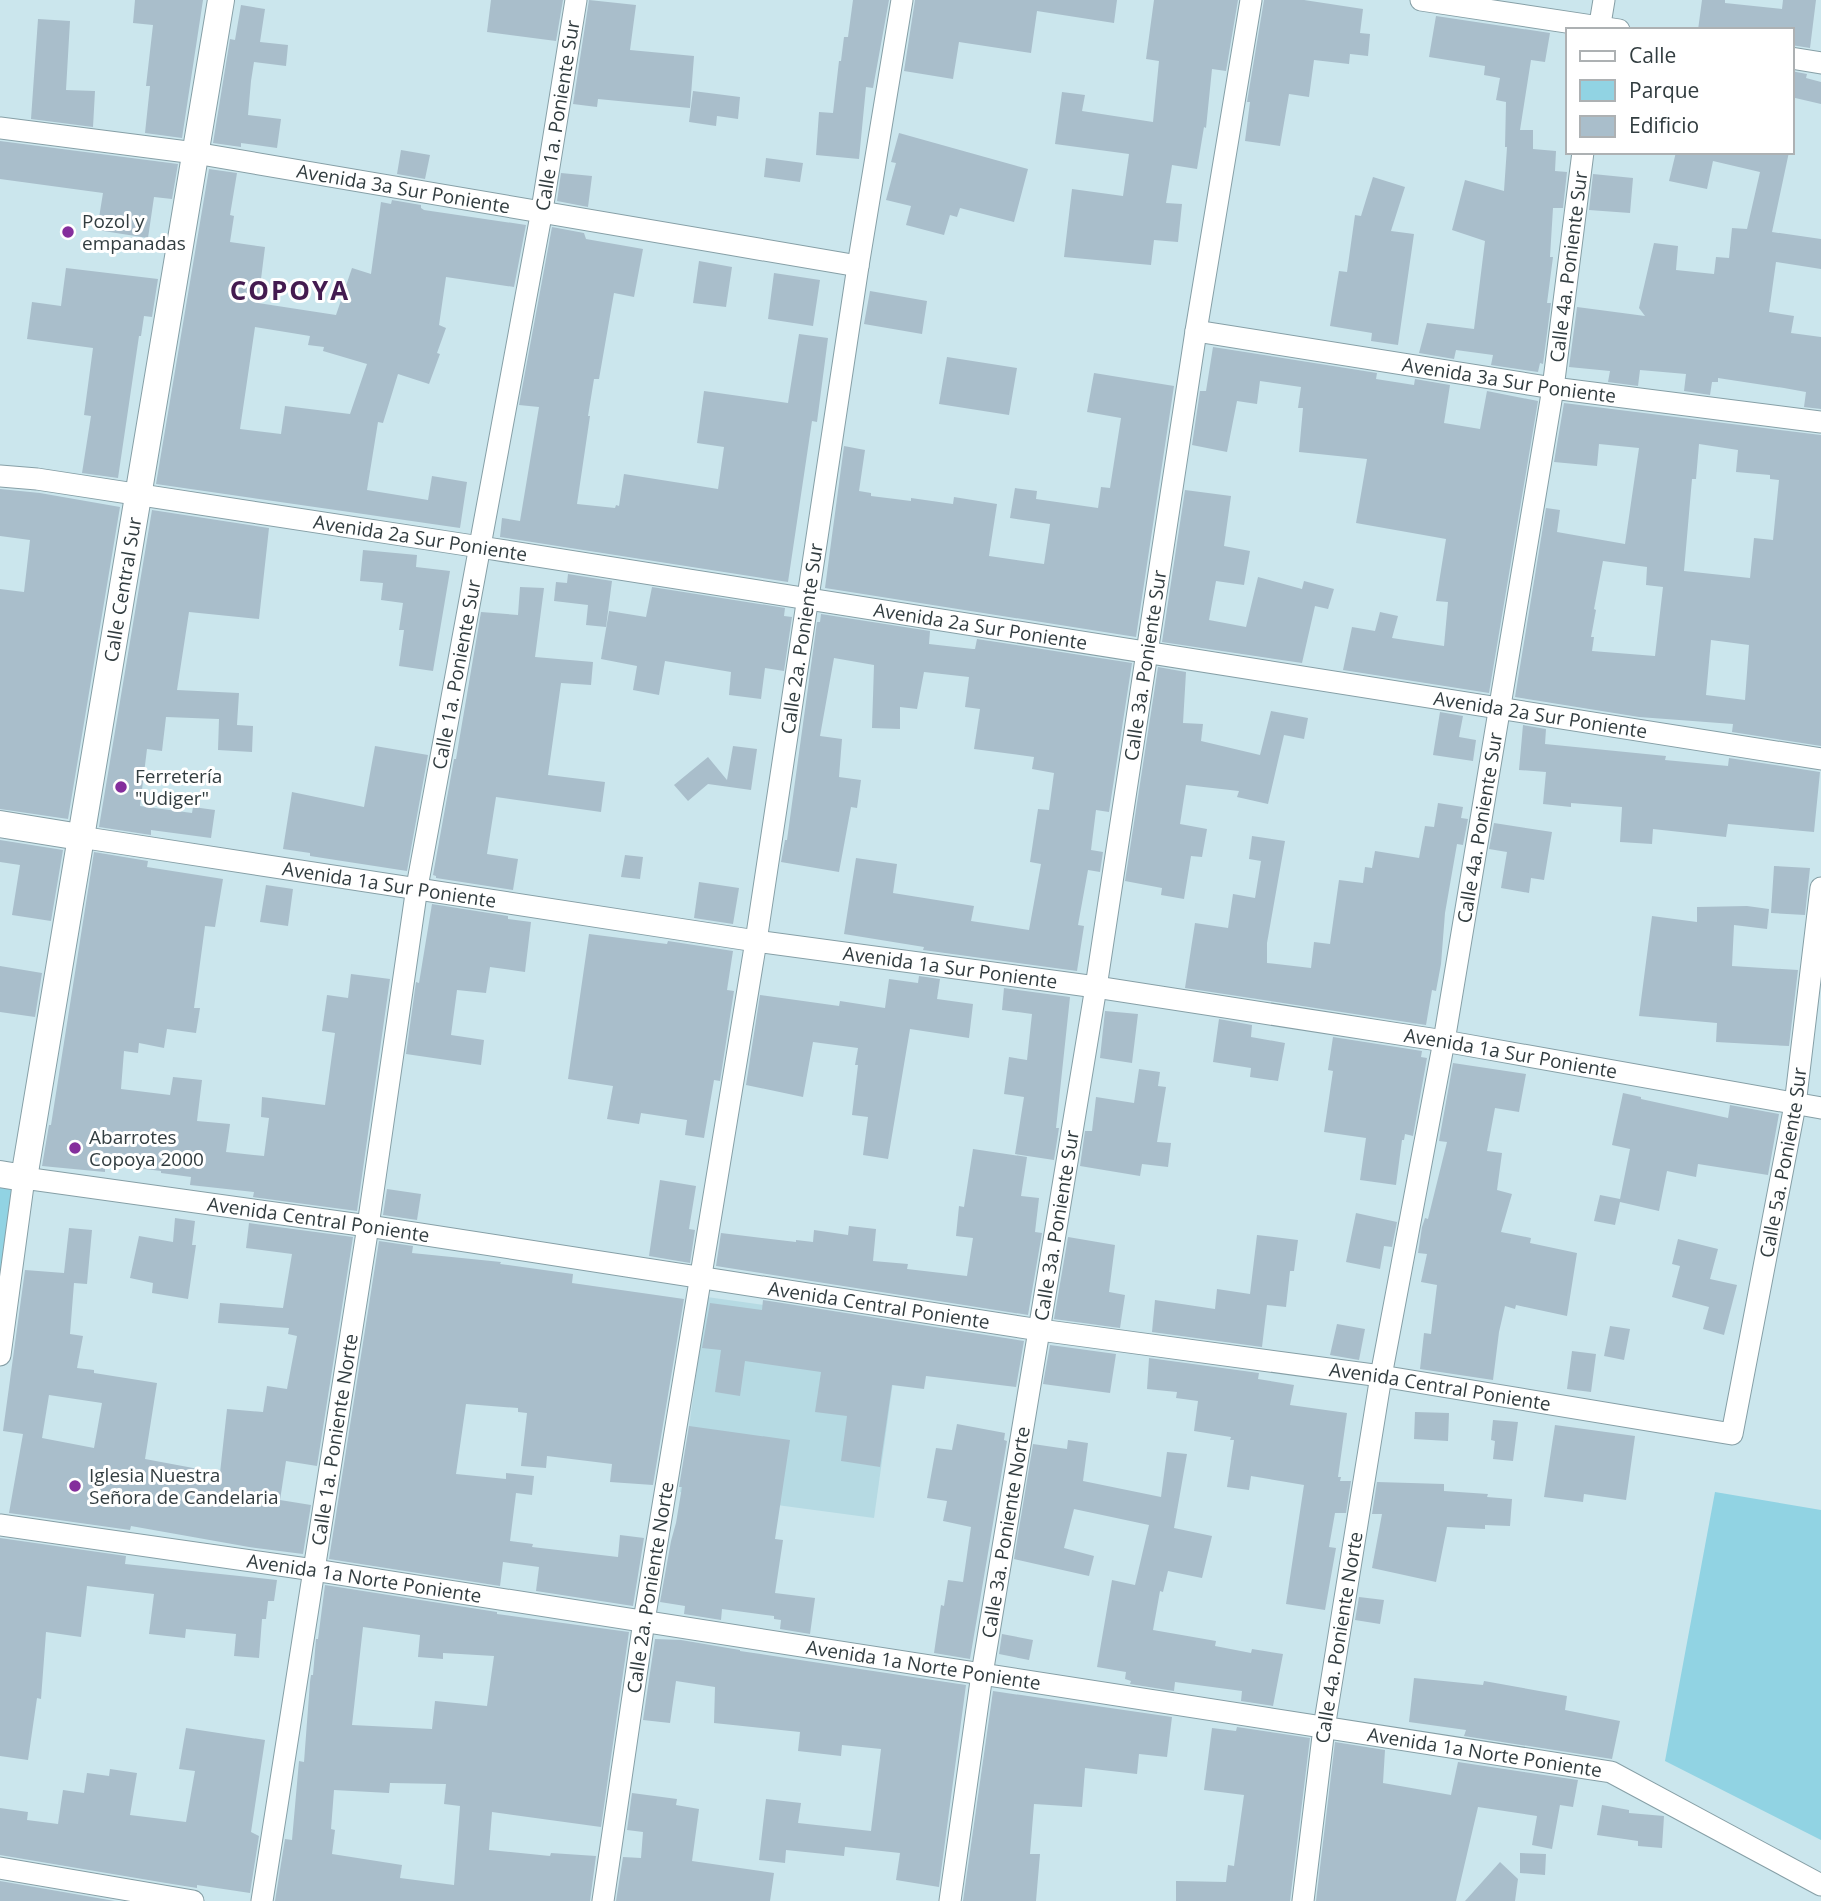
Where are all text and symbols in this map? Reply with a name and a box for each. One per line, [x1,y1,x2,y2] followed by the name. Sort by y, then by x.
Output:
[529,18,586,213] street label: Calle 1a. Poniente Sur
[1566,28,1793,154] legend
[1629,41,1676,69] text: Calle
[1629,76,1699,104] text: Parque
[1629,111,1699,139] text: Edificio
[295,158,512,219] street label: Avenida 3a Sur Poniente
[1543,169,1594,364] street label: Calle 4a. Poniente Sur
[82,208,186,256] place label: Pozol y empanadas
[60,224,76,240] marker: Pozol y empanadas
[230,272,350,308] district label: COPOYA
[1400,351,1618,409] street label: Avenida 3a Sur Poniente
[312,509,529,567] street label: Avenida 2a Sur Poniente
[97,515,147,664] street label: Calle Central Sur
[774,541,829,736] street label: Calle 2a. Poniente Sur
[1118,568,1172,763] street label: Calle 3a. Poniente Sur
[426,577,487,772] street label: Calle 1a. Poniente Sur
[872,596,1089,656] street label: Avenida 2a Sur Poniente
[1432,685,1649,744] street label: Avenida 2a Sur Poniente
[1451,730,1508,925] street label: Calle 4a. Poniente Sur
[135,763,222,811] place label: Ferretería "Udiger"
[113,779,129,795] marker: Ferretería "Udiger"
[281,855,498,914] street label: Avenida 1a Sur Poniente
[841,940,1059,995] street label: Avenida 1a Sur Poniente
[1402,1022,1619,1085] street label: Avenida 1a Sur Poniente
[1753,1066,1812,1260] street label: Calle 5a. Poniente Sur
[89,1124,204,1172] place label: Abarrotes Copoya 2000
[1028,1128,1085,1323] street label: Calle 3a. Poniente Sur
[67,1140,83,1156] marker: Abarrotes Copoya 2000
[206,1191,431,1248] street label: Avenida Central Poniente
[766,1275,992,1335] street label: Avenida Central Poniente
[305,1332,364,1547] street label: Calle 1a. Poniente Norte
[1328,1356,1553,1417] street label: Avenida Central Poniente
[975,1424,1036,1640] street label: Calle 3a. Poniente Norte
[89,1462,279,1510] place label: Iglesia Nuestra Señora de Candelaria
[67,1478,83,1494] marker: Iglesia Nuestra Señora de Candelaria
[621,1480,680,1695] street label: Calle 2a. Poniente Norte
[1309,1530,1369,1745] street label: Calle 4a. Poniente Norte
[245,1548,483,1609] street label: Avenida 1a Norte Poniente
[804,1634,1043,1696] street label: Avenida 1a Norte Poniente
[1366,1721,1604,1783] street label: Avenida 1a Norte Poniente

